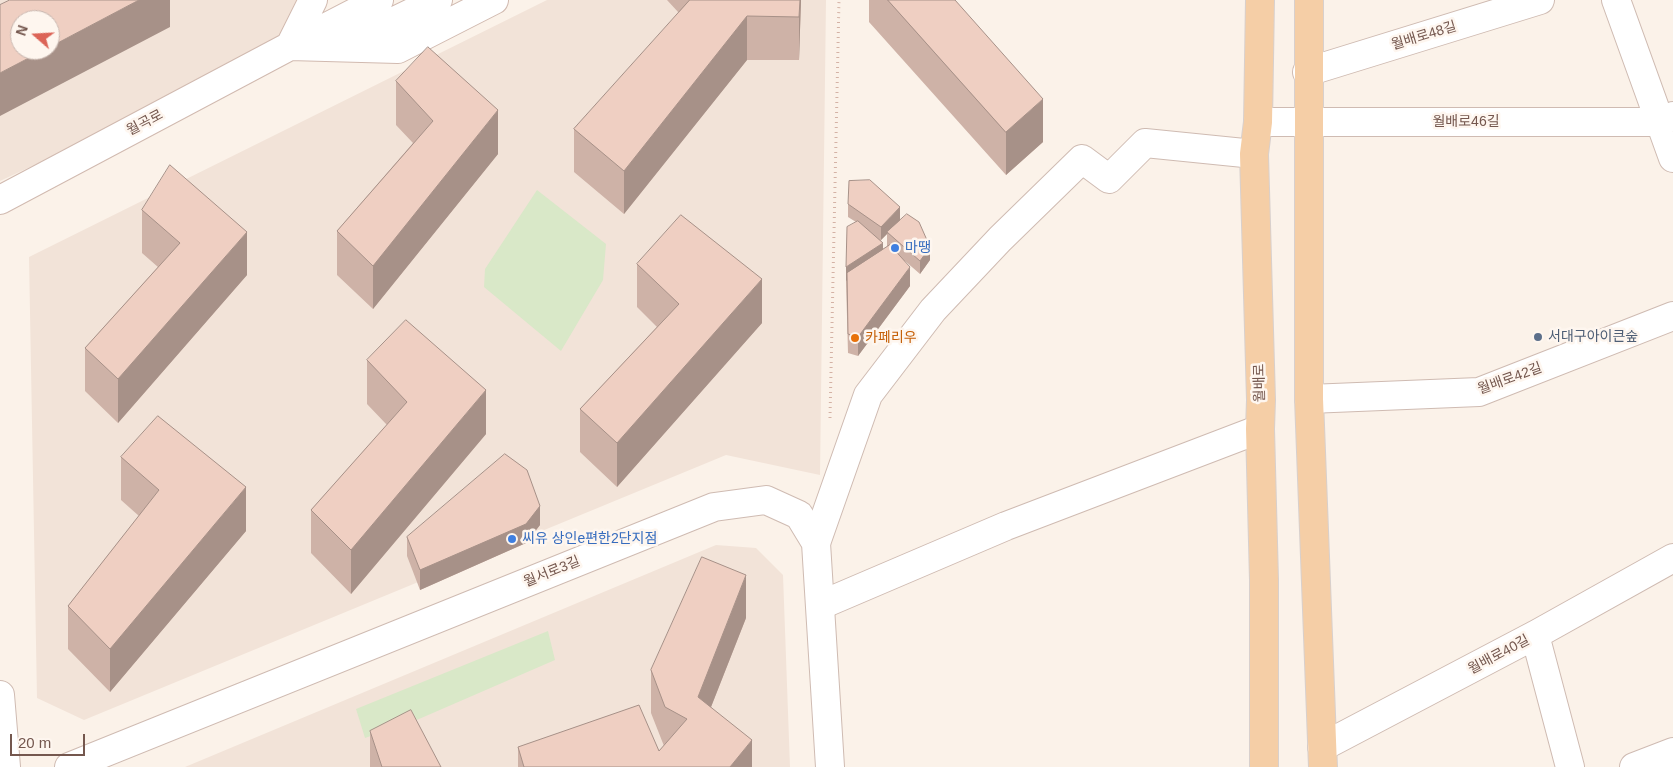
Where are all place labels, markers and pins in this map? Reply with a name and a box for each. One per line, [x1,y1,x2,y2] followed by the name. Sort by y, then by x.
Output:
[905,240,931,256] place label: 마땡
[889,242,901,254] marker: 마땡
[1548,329,1638,345] place label: 서대구아이큰숲
[865,330,917,346] place label: 카페리우
[1532,331,1544,343] marker: 서대구아이큰숲
[849,332,861,344] marker: 카페리우
[522,531,657,547] place label: 씨유 상인e편한2단지점
[506,533,518,545] marker: 씨유 상인e편한2단지점

